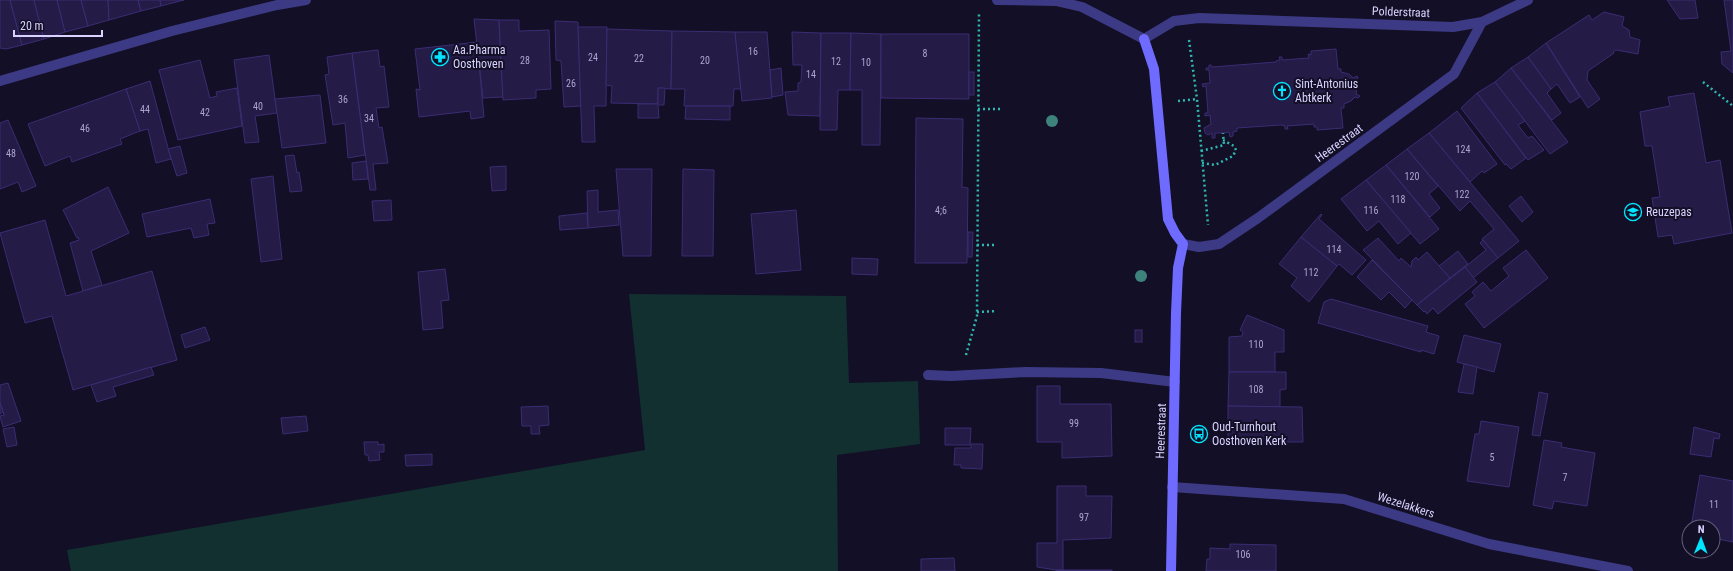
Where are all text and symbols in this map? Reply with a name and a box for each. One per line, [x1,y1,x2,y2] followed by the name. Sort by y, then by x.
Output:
[1372,4,1431,20] street label: Polderstraat
[14,12,102,38] scale bar
[20,19,44,33] text: 20 m
[453,43,506,71] place label: Aa.Pharma Oosthoven
[748,46,758,57] house number: 16
[430,47,450,67] pharmacy icon: Aa.Pharma Oosthoven
[923,48,928,59] house number: 8
[588,52,598,63] house number: 24
[634,53,644,64] house number: 22
[520,55,530,66] house number: 28
[700,55,710,66] house number: 20
[831,56,841,67] house number: 12
[861,57,871,68] house number: 10
[806,69,816,80] house number: 14
[1295,77,1358,105] place label: Sint-Antonius Abtkerk
[566,78,576,89] house number: 26
[1272,81,1292,101] church icon: Sint-Antonius Abtkerk
[338,94,348,105] house number: 36
[253,101,263,112] house number: 40
[140,104,150,115] house number: 44
[200,107,210,118] house number: 42
[364,113,374,124] house number: 34
[1312,121,1366,165] street label: Heerestraat
[80,123,90,134] house number: 46
[1456,144,1470,155] house number: 124
[6,148,16,159] house number: 48
[1405,171,1419,182] house number: 120
[1455,189,1469,200] house number: 122
[1391,194,1405,205] house number: 118
[1623,202,1643,222] school or university icon: Reuzepas
[935,205,947,216] house number: 4;6
[1364,205,1378,216] house number: 116
[1646,205,1692,219] place label: Reuzepas
[1327,244,1341,255] house number: 114
[1304,267,1318,278] house number: 112
[1249,339,1263,350] house number: 110
[1249,384,1263,395] house number: 108
[1153,403,1169,459] street label: Heerestraat
[1069,418,1079,429] house number: 99
[1212,420,1287,448] place label: Oud-Turnhout Oosthoven Kerk
[1189,424,1209,444] bus stop icon: Oud-Turnhout Oosthoven Kerk
[1490,452,1495,463] house number: 5
[1563,472,1568,483] house number: 7
[1376,489,1436,521] street label: Wezelakkers
[1709,499,1719,510] house number: 11
[1079,512,1089,523] house number: 97
[1681,519,1721,559] north arrow
[1698,523,1705,536] text: N
[1236,549,1250,560] house number: 106

